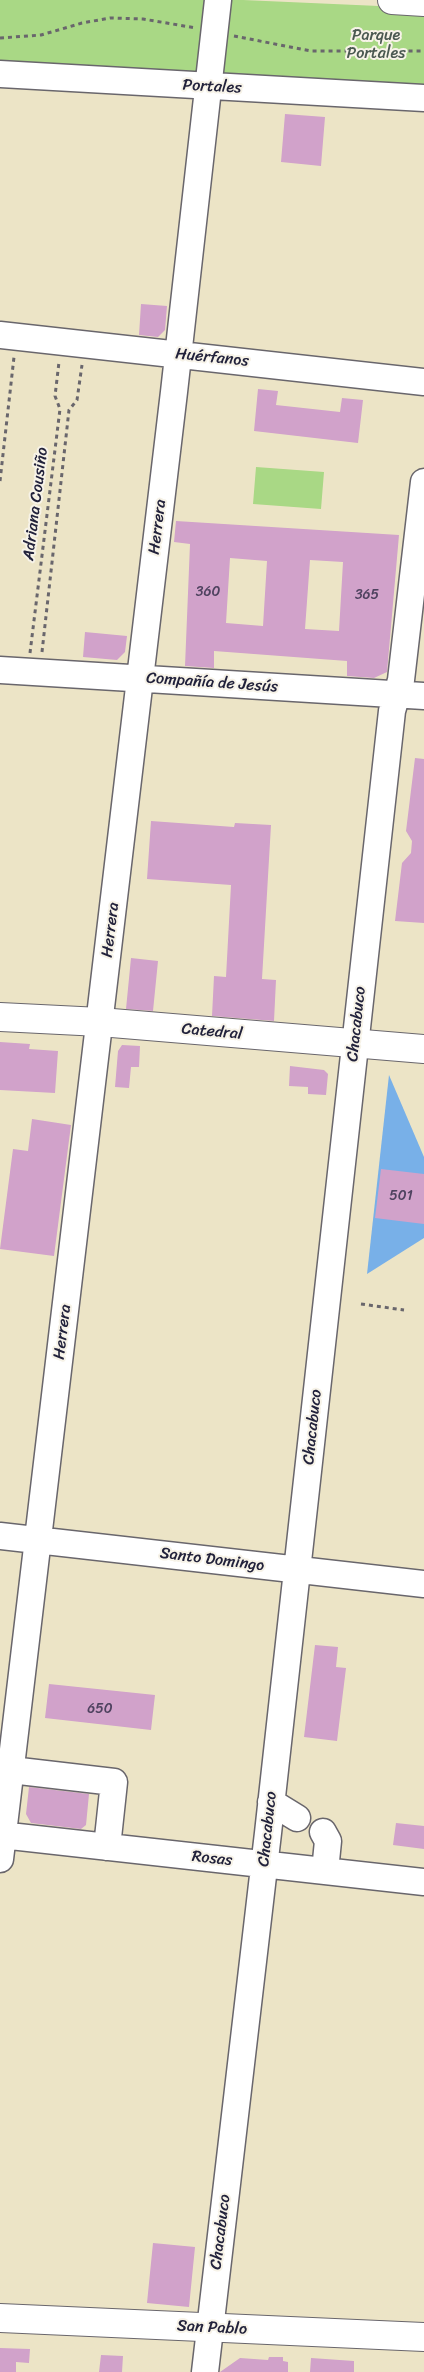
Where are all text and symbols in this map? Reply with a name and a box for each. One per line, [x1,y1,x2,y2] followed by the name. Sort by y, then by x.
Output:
[346,26,406,64] park label: Parque Portales
[182,76,242,98] street label: Portales
[174,345,250,371] street label: Huérfanos
[20,446,52,562] street label: Adriana Cousiño
[145,498,171,556] street label: Herrera
[196,584,220,600] house number: 360
[355,587,379,603] house number: 365
[146,669,278,697] street label: Compañía de Jesús
[98,901,124,959] street label: Herrera
[343,985,371,1063] street label: Chacabuco
[181,1020,243,1044] street label: Catedral
[389,1188,413,1204] house number: 501
[50,1303,76,1361] street label: Herrera
[299,1388,327,1466] street label: Chacabuco
[159,1544,265,1576] street label: Santo Domingo
[87,1701,113,1717] house number: 650
[254,1790,282,1868] street label: Chacabuco
[191,1847,233,1871] street label: Rosas
[207,2193,235,2271] street label: Chacabuco
[177,2317,247,2339] street label: San Pablo

